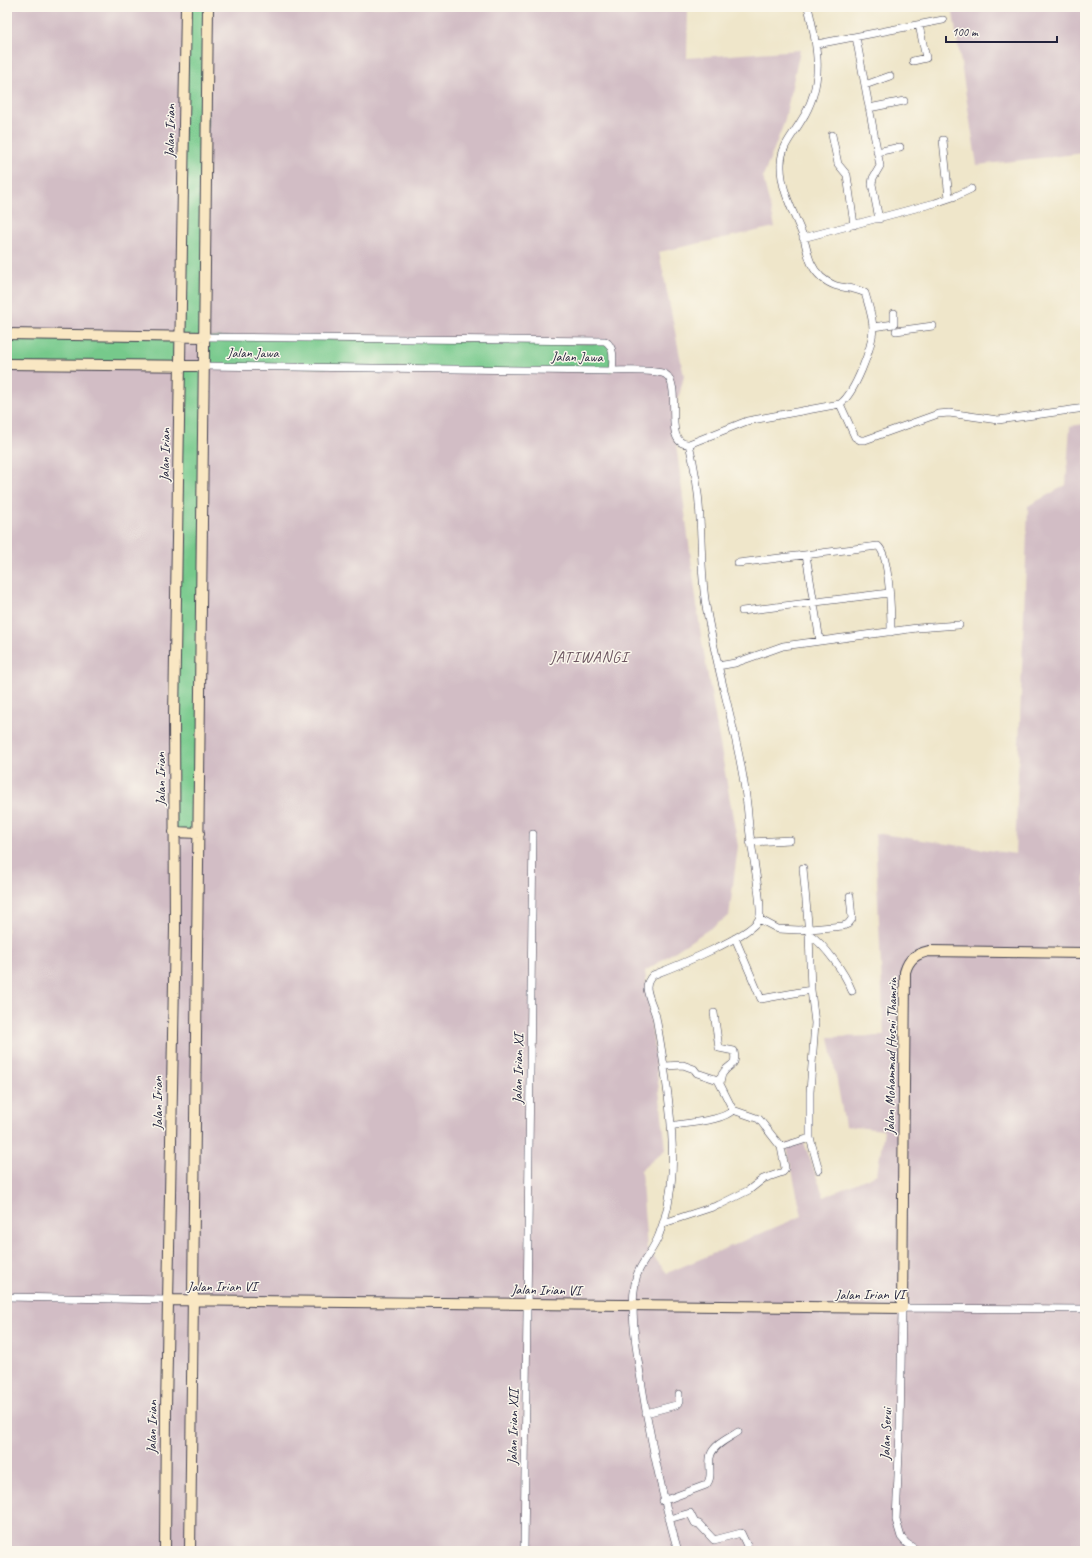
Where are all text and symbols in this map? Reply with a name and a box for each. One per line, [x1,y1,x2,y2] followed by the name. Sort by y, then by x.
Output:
[946,18,1057,44] scale bar
[952,24,979,40] text: 100 m
[161,103,179,159] street label: Jalan Irian
[226,344,280,361] street label: Jalan Jawa
[550,348,604,366] street label: Jalan Jawa
[156,427,174,483] street label: Jalan Irian
[549,647,631,667] district label: JATIWANGI
[152,751,169,807] street label: Jalan Irian
[881,977,901,1135] street label: Jalan Mohammad Husni Thamrin
[509,1031,527,1105] street label: Jalan Irian XI
[149,1075,166,1131] street label: Jalan Irian
[186,1278,260,1295] street label: Jalan Irian VI
[510,1281,584,1299] street label: Jalan Irian VI
[834,1286,908,1303] street label: Jalan Irian VI
[504,1386,522,1466] street label: Jalan Irian XII
[143,1399,161,1455] street label: Jalan Irian
[877,1405,895,1461] street label: Jalan Serui

